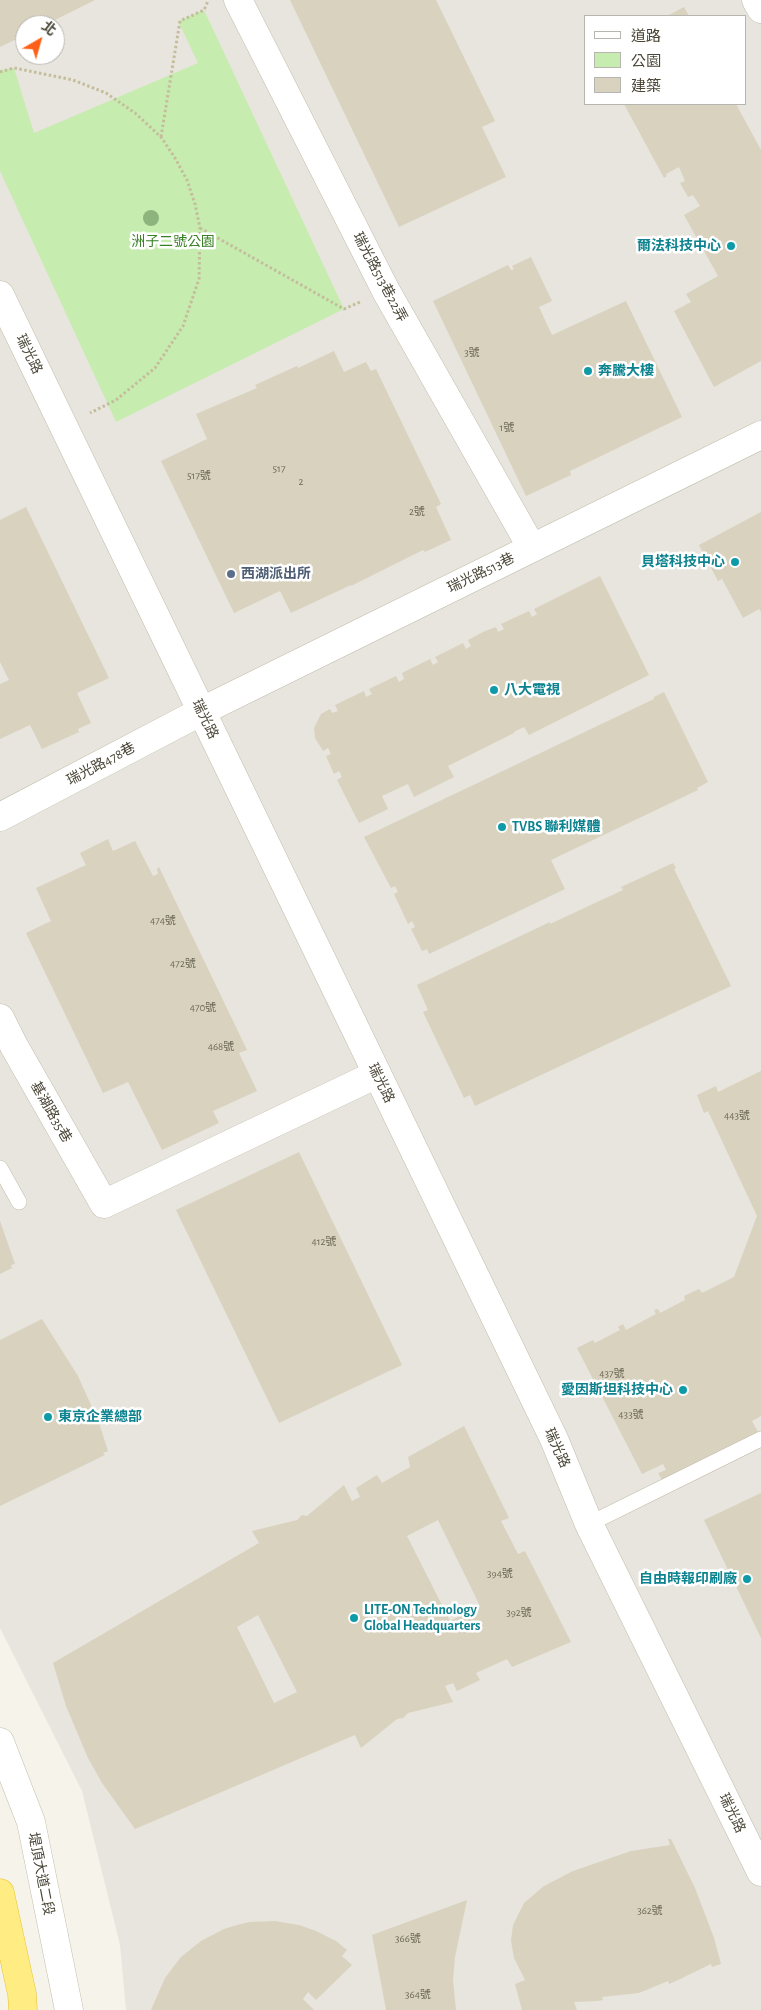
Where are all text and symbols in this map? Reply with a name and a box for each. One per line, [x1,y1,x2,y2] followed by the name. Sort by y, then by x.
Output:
[15,15,65,65] north arrow
[584,15,746,105] legend
[39,19,58,39] text: 北
[631,29,661,44] text: 道路
[631,54,661,69] text: 公園
[631,79,661,94] text: 建築
[349,229,411,325] street label: 瑞光路513巷22弄
[131,234,215,250] park label: 洲子二號公園
[637,238,721,254] place label: 爾法科技中心
[725,240,737,252] marker: 爾法科技中心
[12,331,46,377] street label: 瑞光路
[464,346,480,360] house number: 3號
[598,363,654,379] place label: 奔騰大樓
[582,365,594,377] marker: 奔騰大樓
[500,421,514,435] house number: 1號
[273,462,285,476] house number: 517
[187,469,211,483] house number: 517號
[298,475,304,489] house number: 2
[409,505,425,519] house number: 2號
[445,550,517,596] street label: 瑞光路513巷
[641,554,725,570] place label: 貝塔科技中心
[729,556,741,568] marker: 貝塔科技中心
[241,566,311,582] place label: 西湖派出所
[225,568,237,580] marker: 西湖派出所
[504,682,560,698] place label: 八大電視
[488,684,500,696] marker: 八大電視
[188,696,222,742] street label: 瑞光路
[64,739,138,789] street label: 瑞光路478巷
[512,819,600,835] place label: TVBS 聯利媒體
[496,821,508,833] marker: TVBS 聯利媒體
[150,914,176,928] house number: 474號
[170,957,196,971] house number: 472號
[190,1001,216,1015] house number: 470號
[208,1040,234,1054] house number: 468號
[364,1060,398,1106] street label: 瑞光路
[27,1079,75,1145] street label: 基湖路35巷
[724,1109,750,1123] house number: 443號
[311,1235,337,1249] house number: 412號
[599,1367,625,1381] house number: 437號
[561,1382,673,1398] place label: 愛因斯坦科技中心
[677,1384,689,1396] marker: 愛因斯坦科技中心
[618,1408,644,1422] house number: 433號
[58,1409,142,1425] place label: 東京企業總部
[42,1411,54,1423] marker: 東京企業總部
[541,1425,573,1471] street label: 瑞光路
[487,1567,513,1581] house number: 394號
[639,1571,737,1587] place label: 自由時報印刷廠
[741,1573,753,1585] marker: 自由時報印刷廠
[364,1602,480,1634] place label: LITE-ON Technology Global Headquarters
[506,1606,532,1620] house number: 392號
[348,1612,360,1624] marker: LITE-ON Technology Global Headquarters
[715,1790,749,1836] street label: 瑞光路
[25,1831,57,1917] street label: 堤頂大道二段
[637,1904,663,1918] house number: 362號
[395,1932,421,1946] house number: 366號
[405,1988,431,2002] house number: 364號

